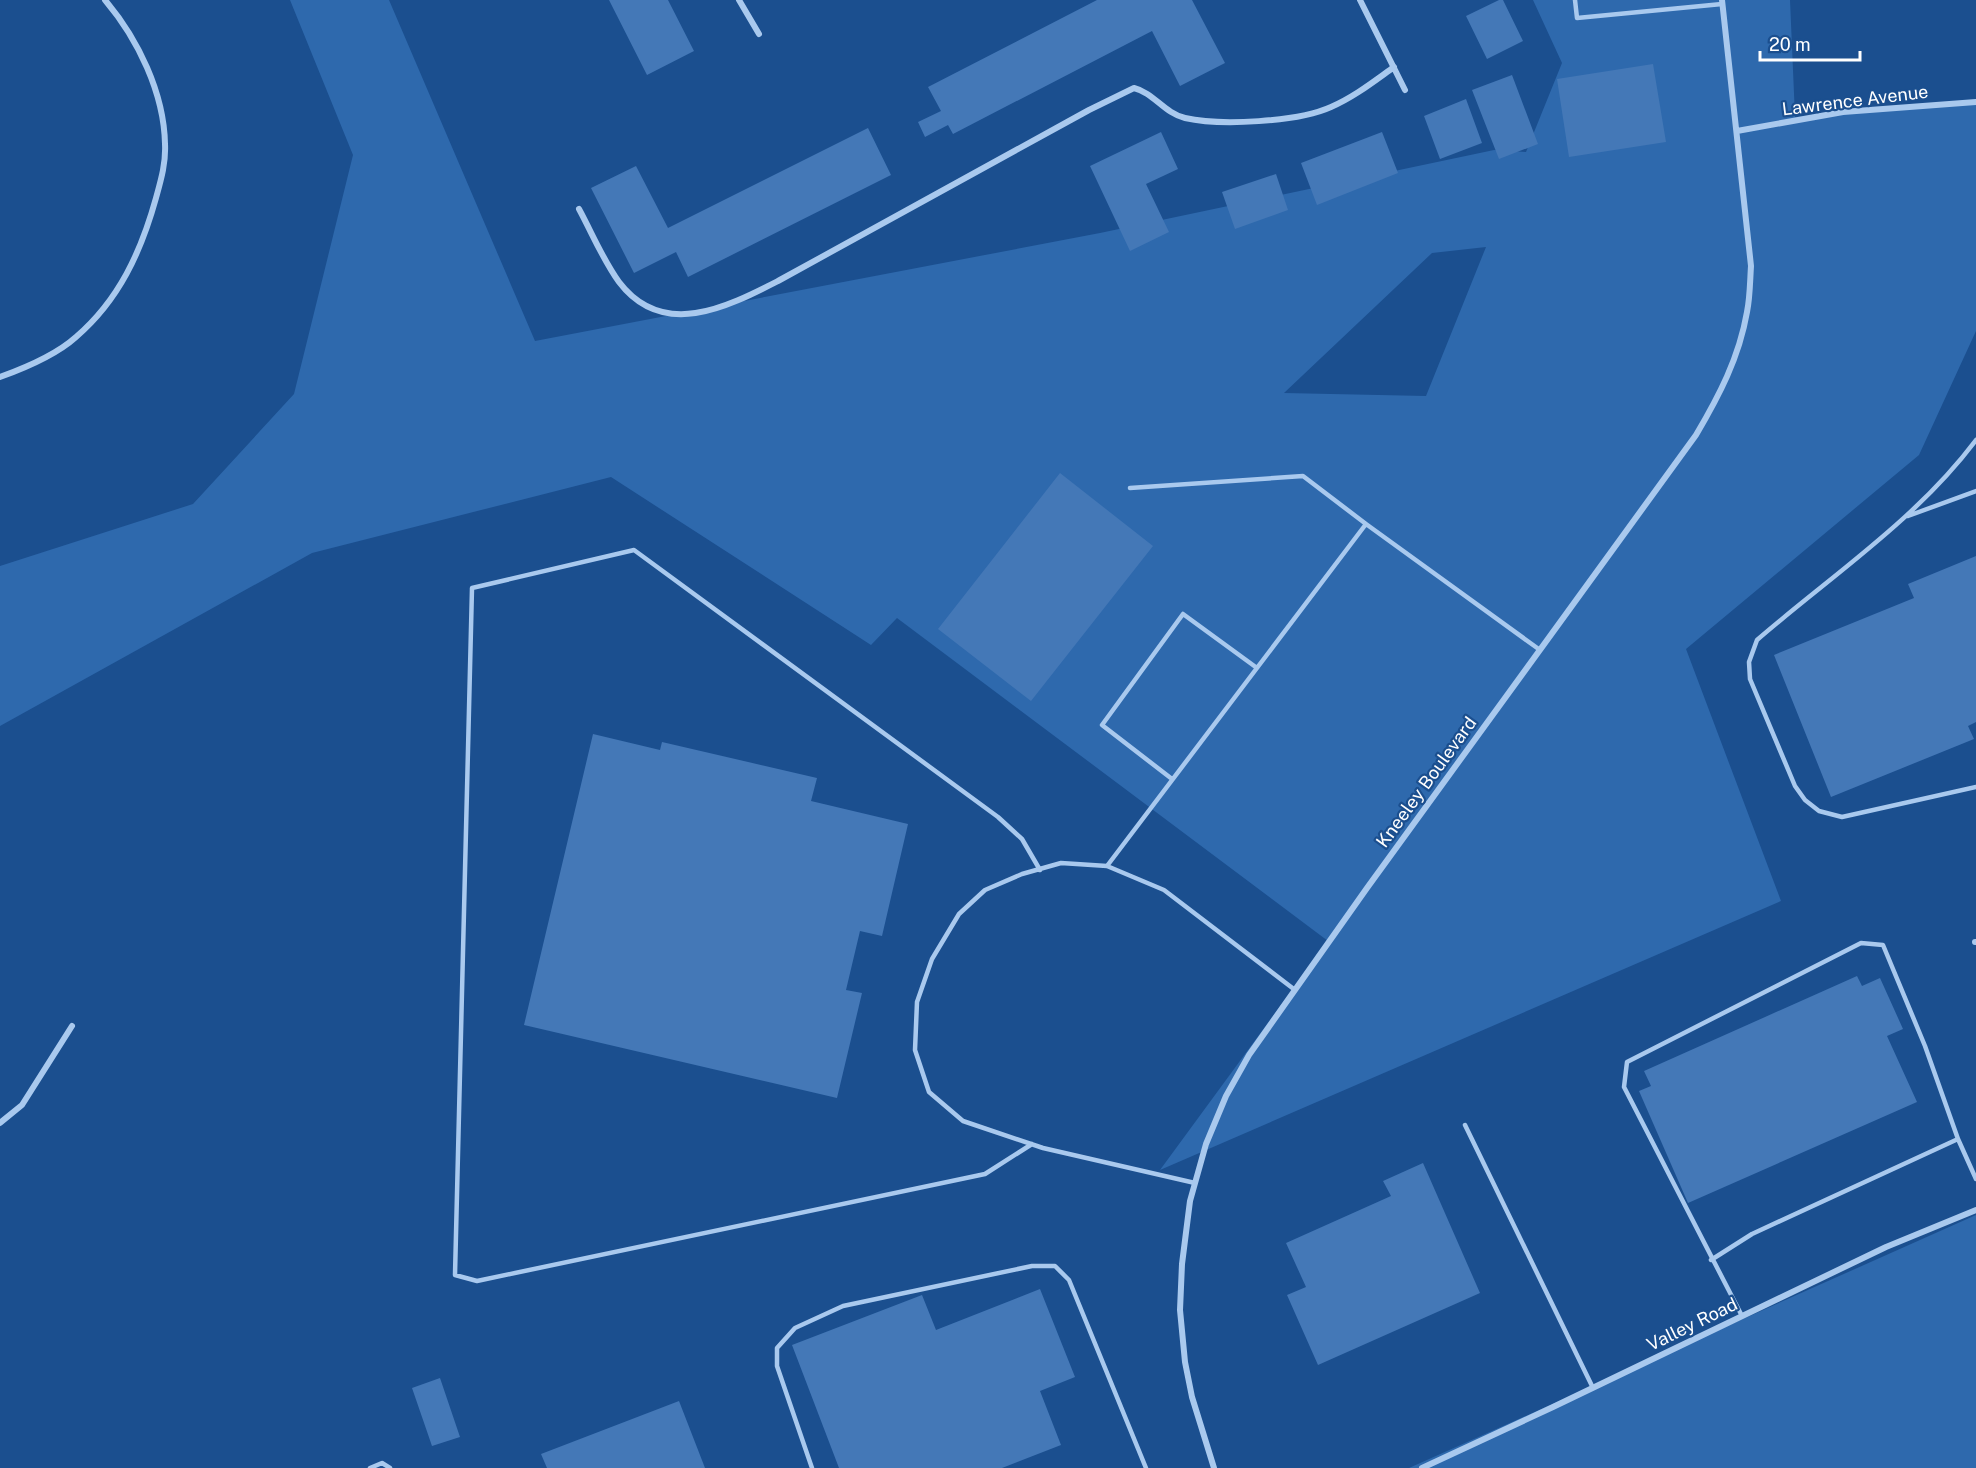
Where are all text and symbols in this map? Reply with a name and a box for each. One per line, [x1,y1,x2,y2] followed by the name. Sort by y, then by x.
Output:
[1760,24,1860,62] scale bar
[1769,34,1811,55] text: 20 m
[1781,81,1929,119] street label: Lawrence Avenue
[1372,713,1480,851] street label: Kneeley Boulevard
[1643,1293,1741,1355] street label: Valley Road

